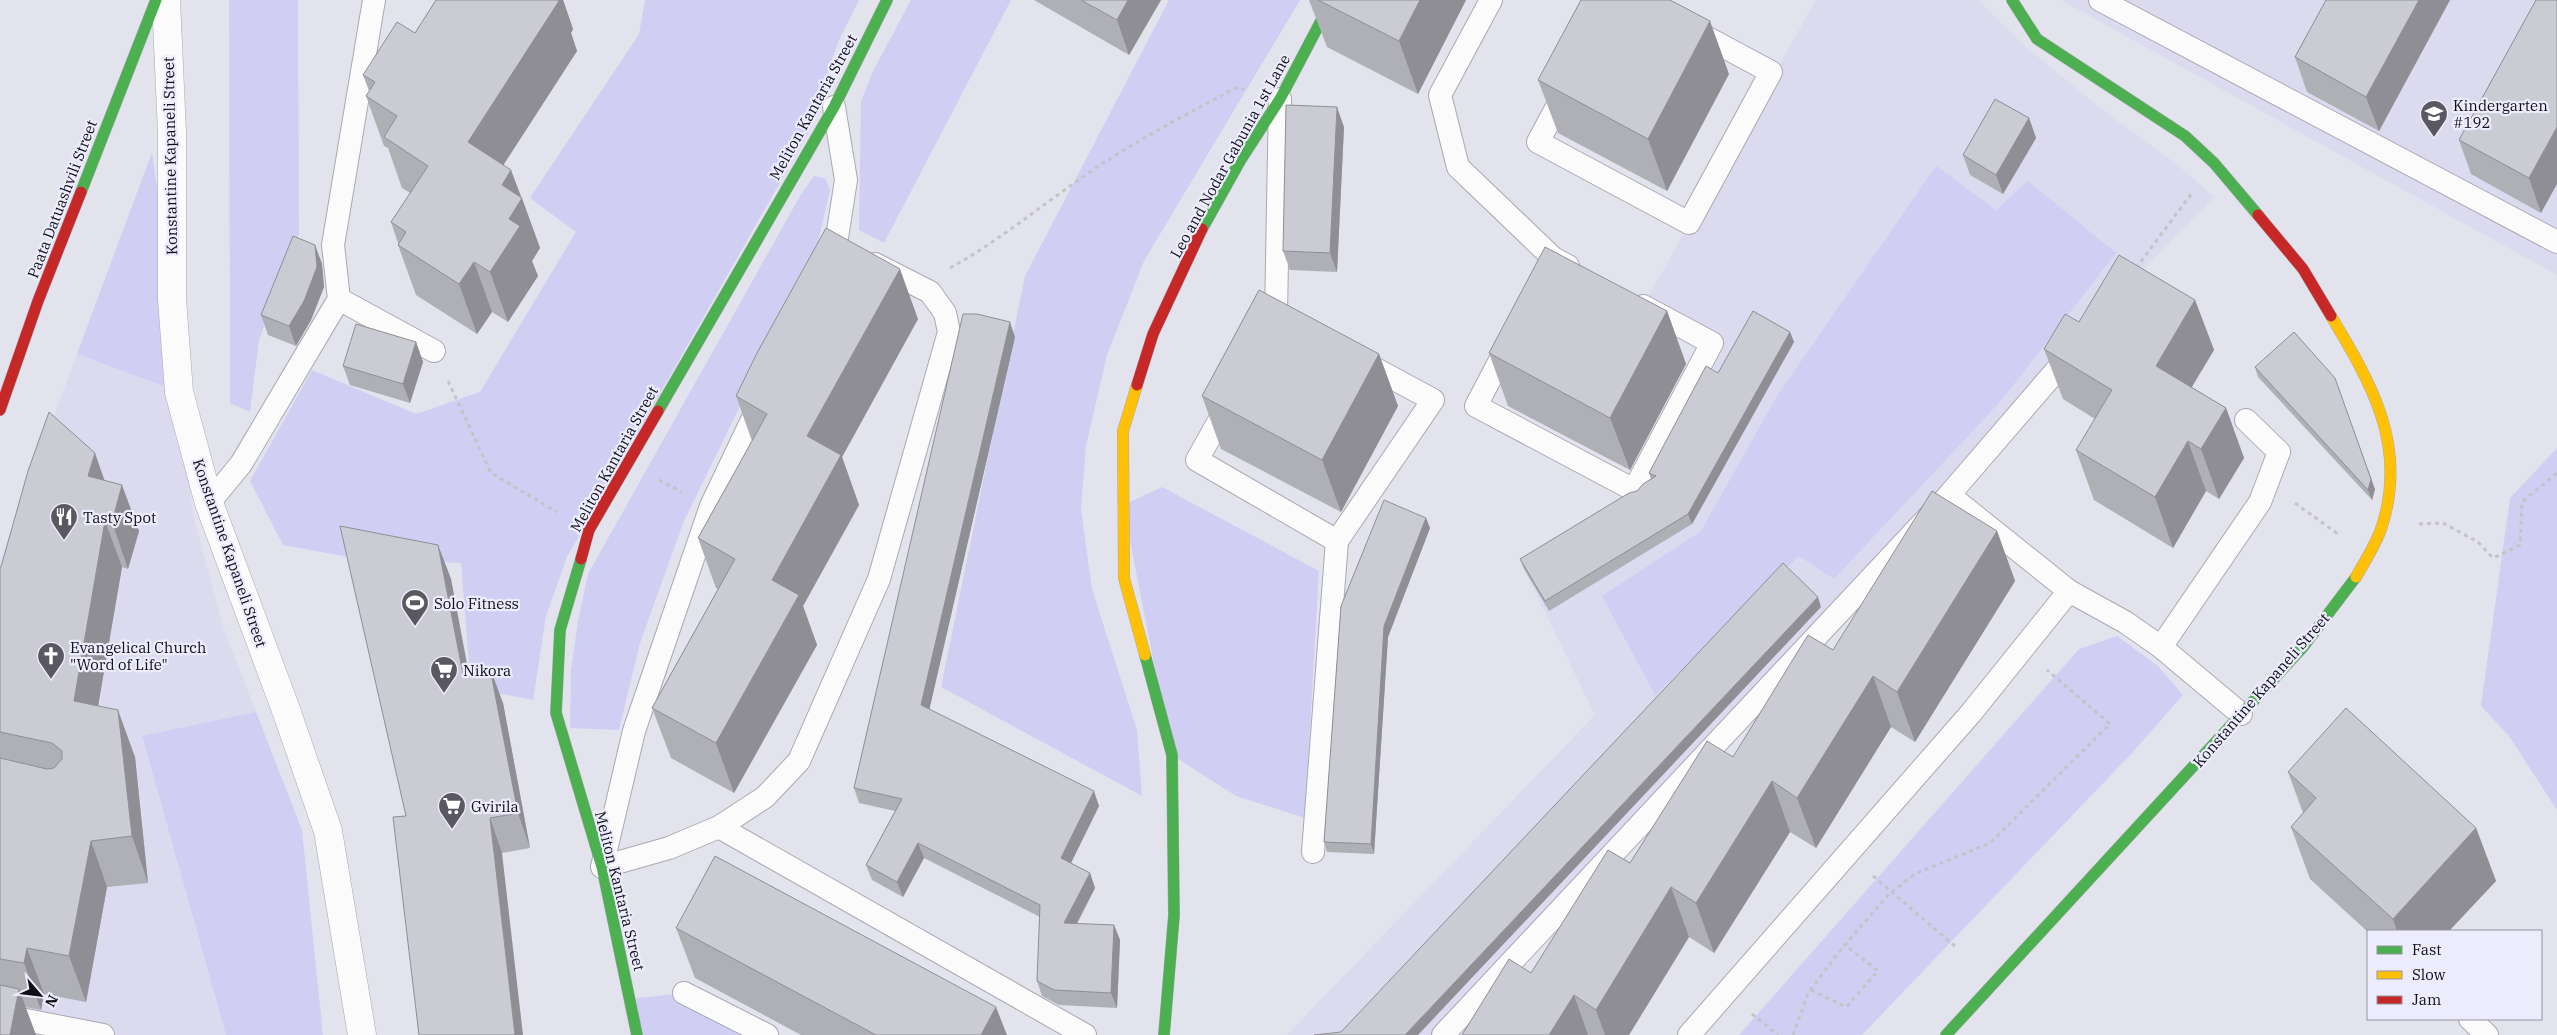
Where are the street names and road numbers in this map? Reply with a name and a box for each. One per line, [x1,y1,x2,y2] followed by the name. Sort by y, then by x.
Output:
[765,31,861,183] street label: Meliton Kantaria Street
[1166,51,1294,261] street label: Leo and Nodar Gabunia 1st Lane
[159,57,181,255] street label: Konstantine Kapaneli Street
[23,117,101,281] street label: Paata Datuashvili Street
[566,383,662,535] street label: Meliton Kantaria Street
[189,456,271,650] street label: Konstantine Kapaneli Street
[2189,609,2333,771] street label: Konstantine Kapaneli Street
[591,809,649,973] street label: Meliton Kantaria Street

